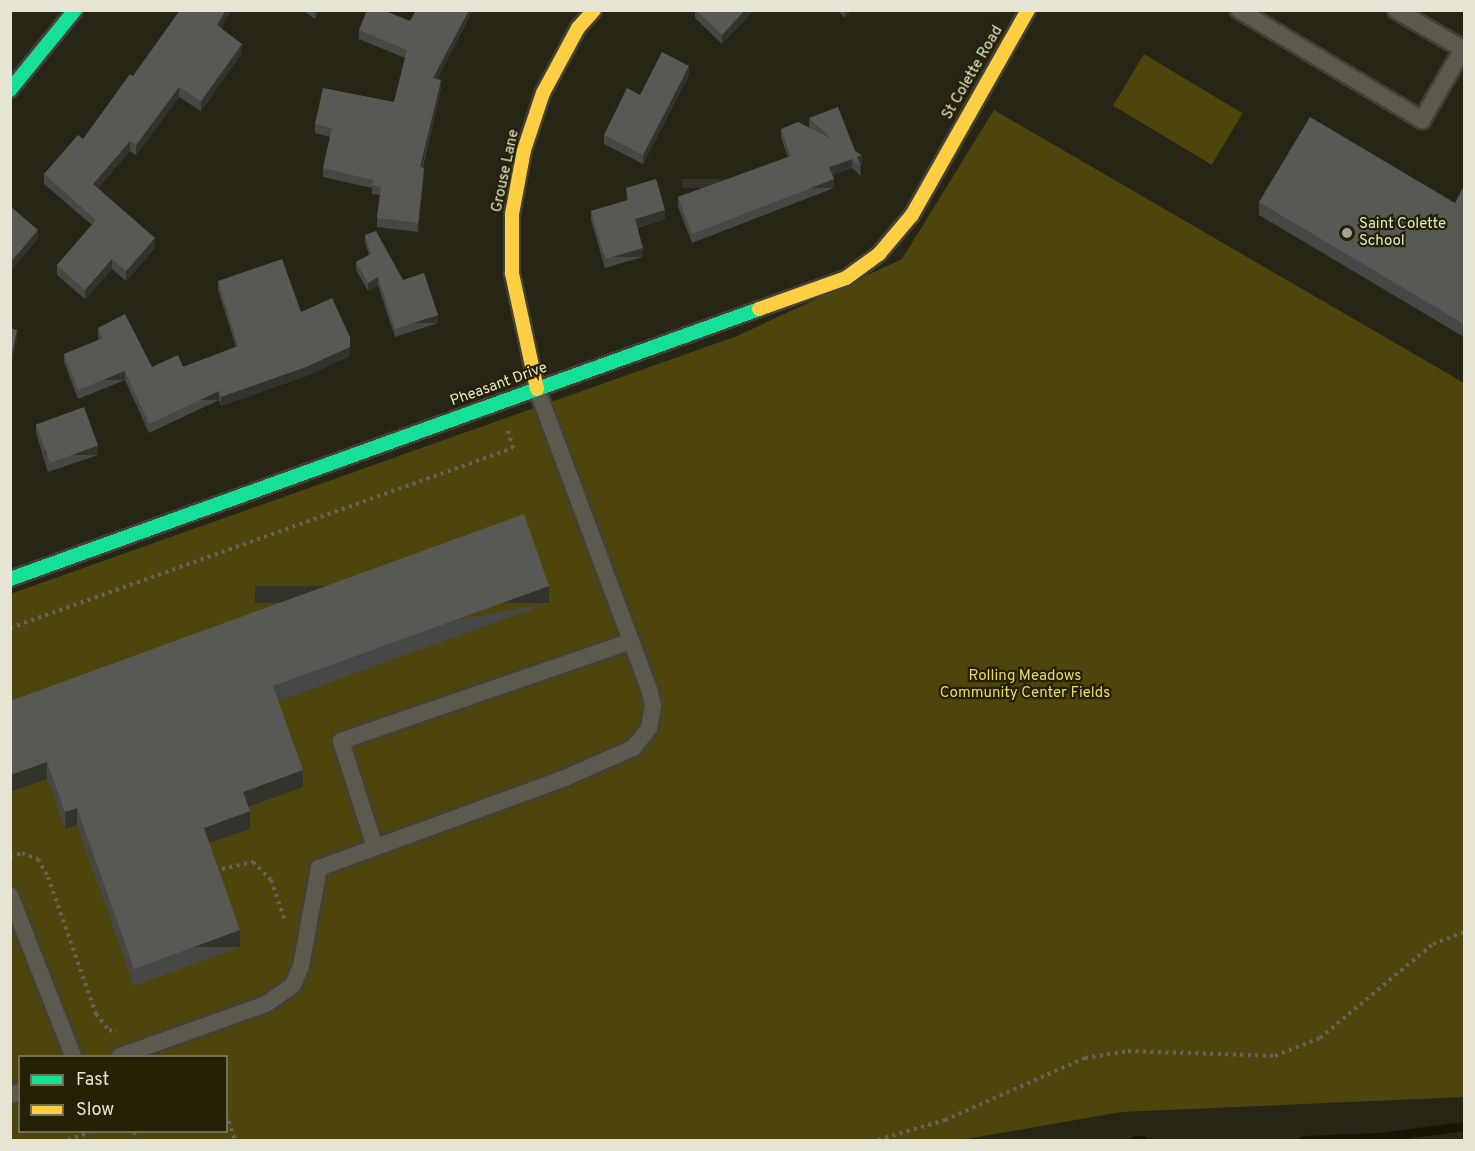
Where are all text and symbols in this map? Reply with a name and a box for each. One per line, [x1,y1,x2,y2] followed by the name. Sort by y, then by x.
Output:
[939,23,1007,123] street label: St Colette Road
[488,128,524,214] street label: Grouse Lane
[1359,215,1446,250] place label: Saint Colette School
[1340,226,1354,240] marker: Saint Colette School
[448,359,550,411] street label: Pheasant Drive
[940,667,1110,702] park label: Rolling Meadows Community Center Fields
[18,1055,228,1133] legend
[76,1069,109,1092] text: Fast
[76,1099,114,1122] text: Slow

